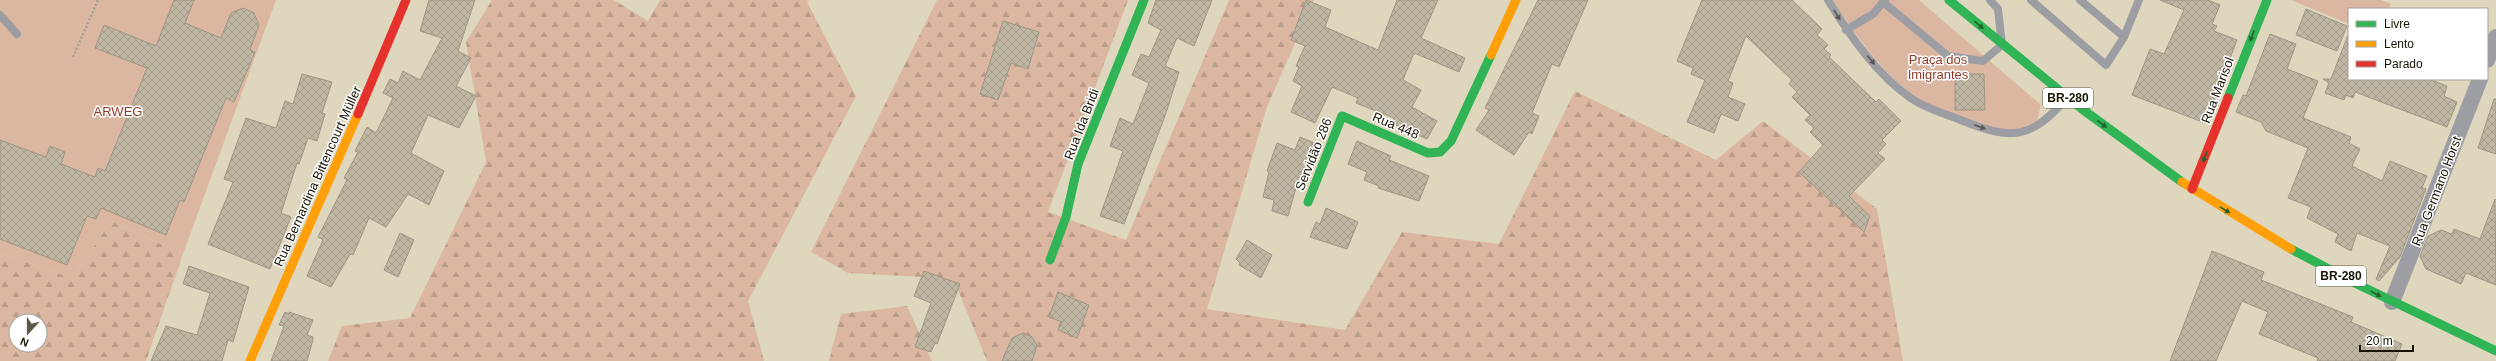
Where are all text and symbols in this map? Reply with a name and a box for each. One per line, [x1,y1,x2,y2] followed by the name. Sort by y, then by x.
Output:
[2348,8,2488,80] legend
[1834,9,1841,21] one-way arrow
[2384,17,2410,31] text: Livre
[1974,21,1984,30] one-way arrow
[2249,31,2255,43] one-way arrow
[2384,37,2414,51] text: Lento
[1908,52,1969,82] park label: Praça dos Imigrantes
[1867,55,1876,66] one-way arrow
[2198,55,2237,125] street label: Rua Marisol
[2384,57,2423,71] text: Parado
[271,83,364,269] street label: Rua Bernardina Bittencourt Müller
[1061,86,1102,162] street label: Rua Ida Bridi
[2043,88,2093,108] road number: BR-280
[94,104,142,119] park label: ARWEG
[1370,109,1421,142] street label: Rua 448
[1292,116,1335,193] street label: Servidão 286
[2096,120,2107,129] one-way arrow
[1974,125,1986,131] one-way arrow
[2409,134,2464,248] street label: Rua Germano Horst
[2201,152,2207,164] one-way arrow
[2219,207,2231,214] one-way arrow
[2316,266,2366,286] road number: BR-280
[2370,290,2381,297] one-way arrow
[8,313,48,353] north arrow
[2360,327,2413,353] scale bar
[2366,334,2393,348] text: 20 m
[19,335,30,349] text: N

